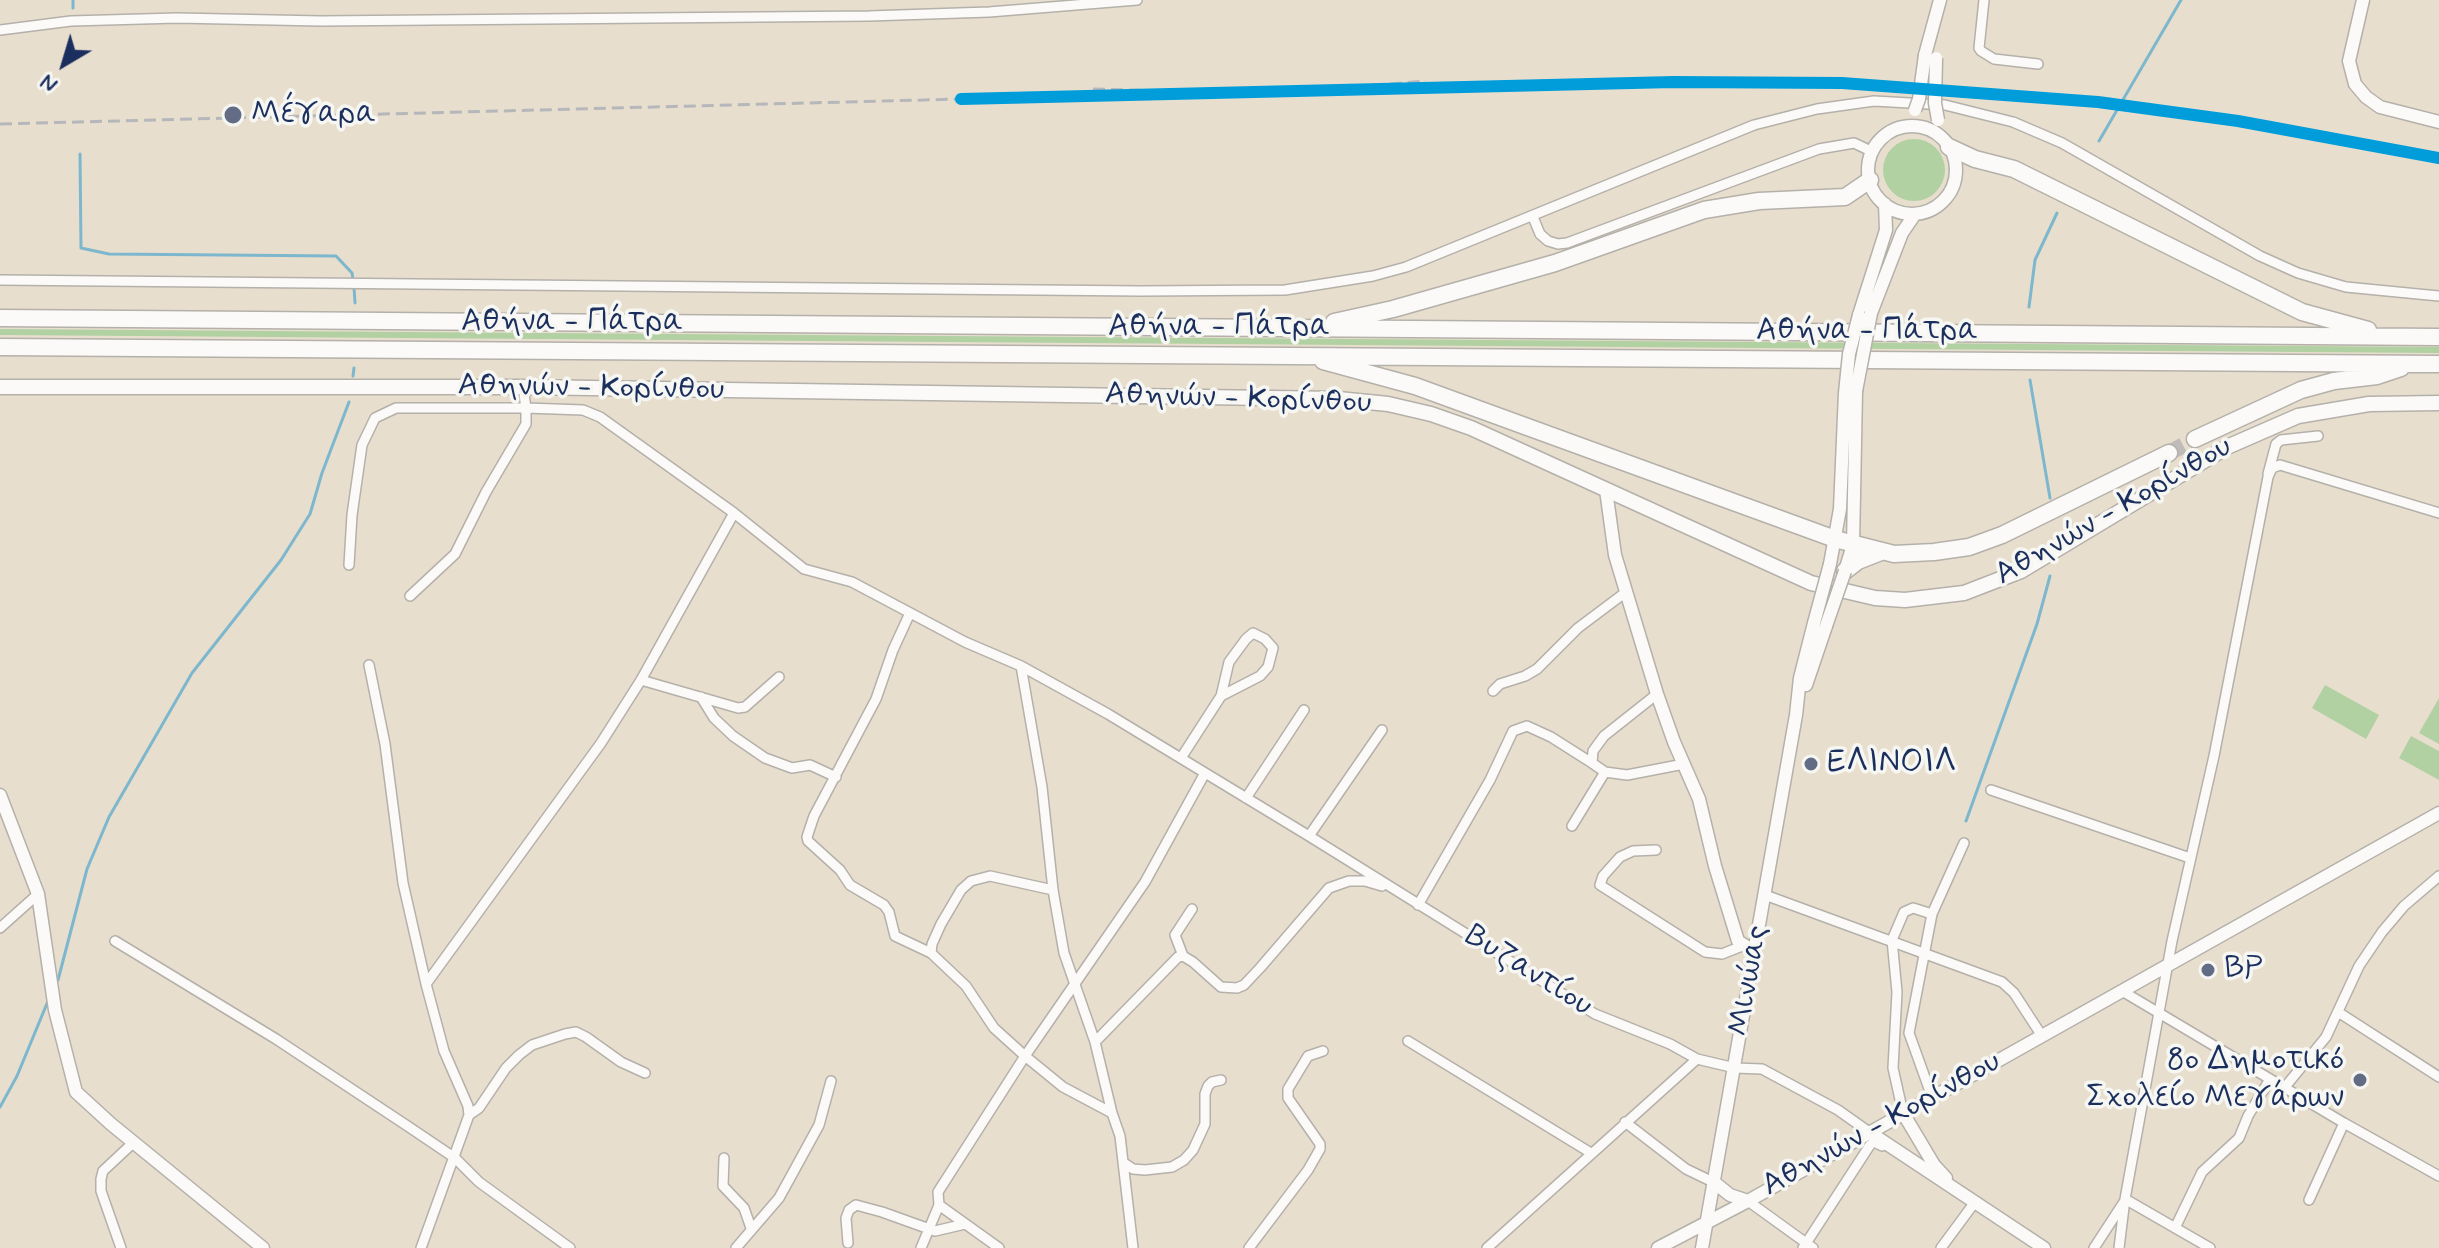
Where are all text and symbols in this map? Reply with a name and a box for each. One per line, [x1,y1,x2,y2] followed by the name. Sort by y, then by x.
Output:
[24,24,104,104] north arrow
[35,67,64,98] text: N
[251,96,376,134] place label: Μέγαρα
[222,104,244,126] marker: Μέγαρα
[461,304,683,342] street label: Αθήνα - Πάτρα
[1108,309,1330,347] street label: Αθήνα - Πάτρα
[1756,313,1978,351] street label: Αθήνα - Πάτρα
[457,367,725,411] street label: Αθηνών - Κορίνθου
[1104,376,1372,424] street label: Αθηνών - Κορίνθου
[1989,429,2239,595] street label: Αθηνών - Κορίνθου
[1827,745,1956,783] place label: ΕΛΙΝΟΙΛ
[1802,755,1820,773] marker: ΕΛΙΝΟΙΛ
[1457,918,1599,1026] street label: Βυζαντίου
[1721,922,1779,1040] street label: Μινώας
[2224,951,2263,989] place label: BP
[2199,961,2217,979] marker: BP
[2086,1043,2344,1118] place label: 8ο Δημοτικό Σχολείο Μεγάρων
[1756,1044,2008,1206] street label: Αθηνών - Κορίνθου
[2351,1071,2369,1089] marker: 8ο Δημοτικό Σχολείο Μεγάρων

